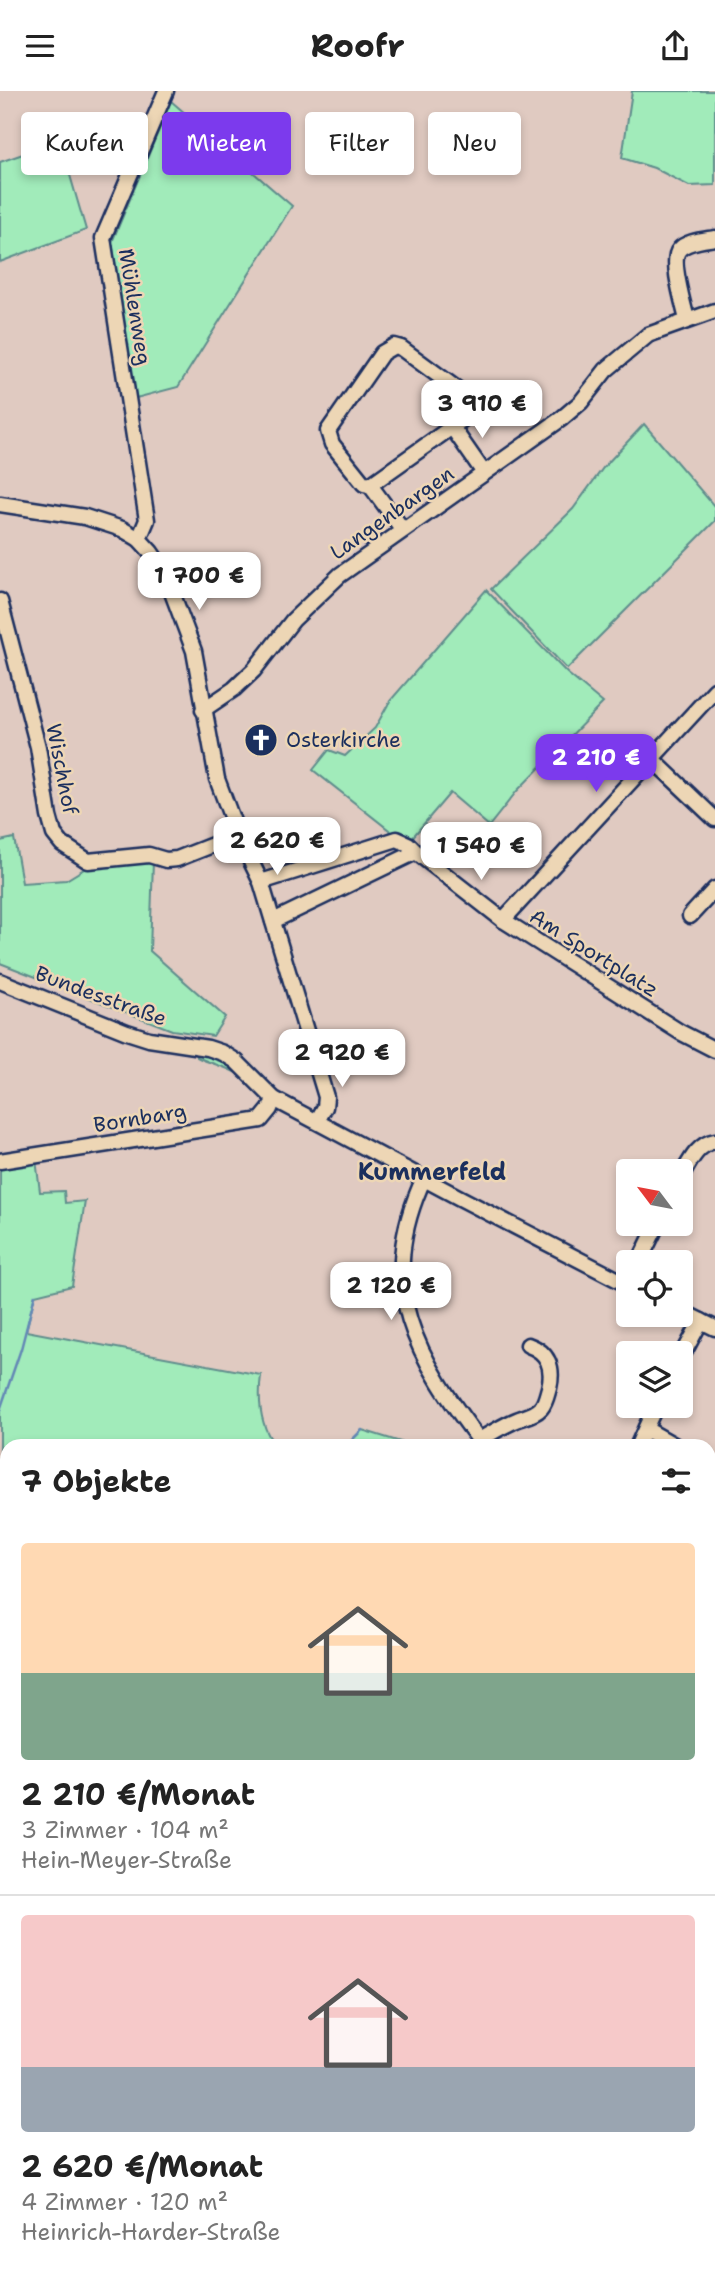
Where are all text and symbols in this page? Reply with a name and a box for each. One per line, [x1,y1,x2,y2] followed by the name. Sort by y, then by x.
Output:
[310,24,405,67] text: Roofr
[21,27,59,65] icon: menu
[656,27,694,65] icon: share
[21,112,148,175] chip: Kaufen
[162,112,291,175] chip: Mieten
[305,112,414,175] chip: Filter
[428,112,521,175] chip: Neu
[112,247,158,367] street label: Mühlenweg
[417,381,547,440] pin: 3 910 €
[437,388,527,418] text: 3 910 €
[324,460,460,566] street label: Langenbargen
[134,553,264,612] pin: 1 700 €
[154,560,244,590] text: 1 700 €
[39,721,85,817] street label: Wischhof
[242,721,280,759] church icon: Osterkirche
[286,726,401,754] place label: Osterkirche
[531,735,661,794] pin: 2 210 €
[552,742,640,772] text: 2 210 €
[212,817,342,877] pin: 2 620 €
[416,823,546,882] pin: 1 540 €
[229,825,325,855] text: 2 620 €
[437,830,525,860] text: 1 540 €
[524,902,664,1004] street label: Am Sportplatz
[31,959,171,1033] street label: Bundesstraße
[277,1030,407,1089] pin: 2 920 €
[294,1037,390,1067] text: 2 920 €
[92,1097,188,1139] street label: Bornbarg
[358,1156,506,1188] district label: Kummerfeld
[616,1159,693,1235] north arrow
[616,1159,693,1418] map controls
[616,1250,693,1327] button: locate
[326,1263,456,1322] pin: 2 120 €
[346,1270,436,1300] text: 2 120 €
[616,1341,693,1418] button: layers
[21,1461,171,1502] text: 7 Objekte
[657,1462,695,1500] icon: filters
[295,1588,421,1714] icon: home
[21,1774,255,1815] text: 2 210 €/Monat
[21,1815,229,1845] text: 3 Zimmer · 104 m²
[21,1845,232,1875] text: Hein-Meyer-Straße
[295,1960,421,2086] icon: home
[21,2146,263,2187] text: 2 620 €/Monat
[21,2187,228,2217] text: 4 Zimmer · 120 m²
[21,2217,281,2247] text: Heinrich-Harder-Straße

